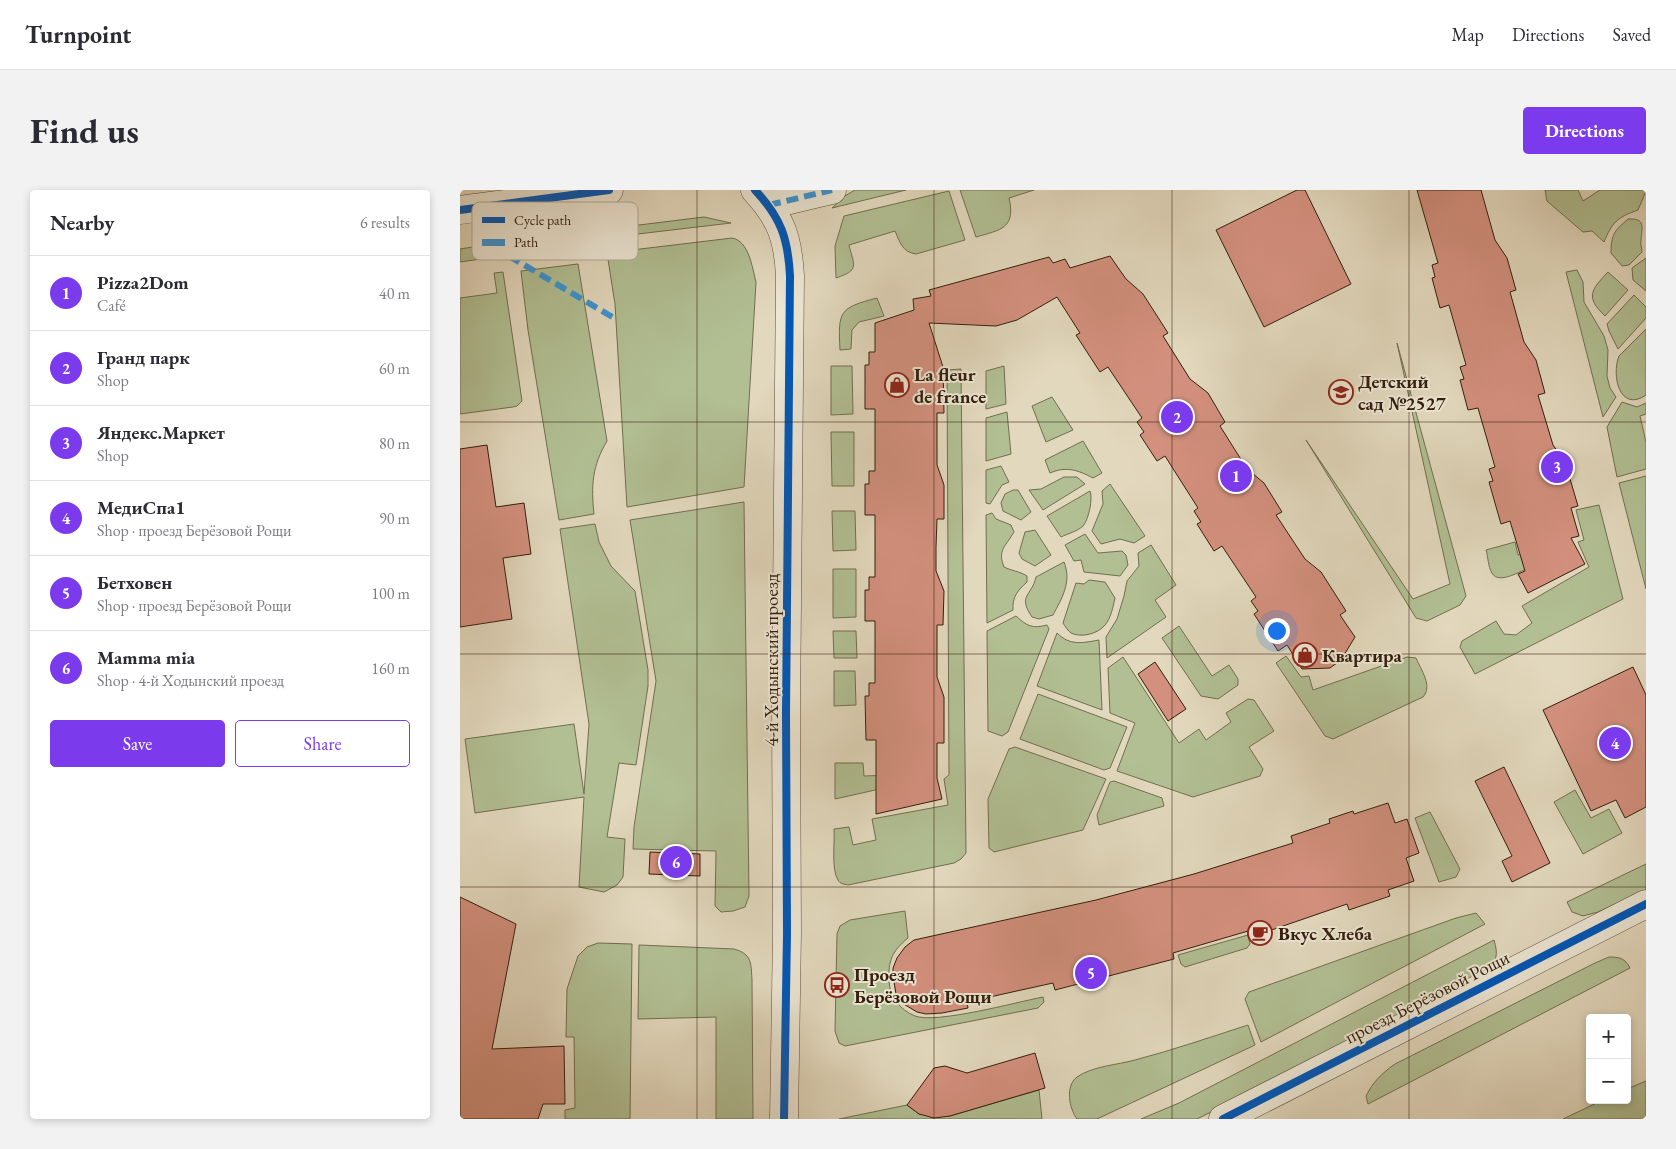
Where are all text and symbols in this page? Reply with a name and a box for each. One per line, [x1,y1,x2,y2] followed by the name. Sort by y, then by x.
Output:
[25,19,131,50] text: Turnpoint
[1452,23,1484,46] text: Map
[1512,23,1584,46] text: Directions
[1612,23,1651,46] text: Saved
[1523,107,1646,154] button: Directions
[30,108,139,153] text: Find us
[472,202,638,260] legend
[50,209,114,236] text: Nearby
[514,211,571,229] text: Cycle path
[360,212,410,233] text: 6 results
[514,233,538,251] text: Path
[97,270,189,295] text: Pizza2Dom
[62,283,70,304] text: 1
[379,283,410,304] text: 40 m
[97,295,126,316] text: Café
[97,345,190,370] text: Гранд парк
[62,358,70,379] text: 2
[379,358,410,379] text: 60 m
[914,362,986,409] place label: La fleur de france
[1358,369,1447,416] place label: Детский сад №2527
[97,370,129,391] text: Shop
[884,372,910,398] shop icon: La fleur de france
[1328,379,1354,405] school or university icon: Детский сад №2527
[1161,398,1193,436] pin: 2
[97,420,225,445] text: Яндекс.Маркет
[62,433,70,454] text: 3
[379,433,410,454] text: 80 m
[97,445,129,466] text: Shop
[1541,448,1573,486] pin: 3
[1220,457,1252,495] pin: 1
[97,495,185,520] text: МедиСпа1
[62,508,70,529] text: 4
[379,508,410,529] text: 90 m
[97,520,291,541] text: Shop · проезд Берёзовой Рощи
[97,570,172,595] text: Бетховен
[759,573,784,746] street label: 4-й Ходынский проезд
[62,583,70,604] text: 5
[371,583,410,604] text: 100 m
[97,595,291,616] text: Shop · проезд Берёзовой Рощи
[1264,618,1290,644] your location
[1292,642,1318,668] shop icon: Квартира
[1322,643,1402,668] place label: Квартира
[97,645,195,670] text: Mamma mia
[62,658,70,679] text: 6
[371,658,410,679] text: 160 m
[97,670,284,691] text: Shop · 4-й Ходынский проезд
[50,720,225,767] button: Save
[235,720,410,767] button: Share
[1599,724,1631,762] pin: 4
[660,843,692,881] pin: 6
[1247,920,1273,946] cafe icon: Вкус Хлеба
[1278,921,1373,946] place label: Вкус Хлеба
[1340,945,1514,1049] street label: проезд Берёзовой Рощи
[1075,954,1107,992] pin: 5
[854,962,992,1009] place label: Проезд Берёзовой Рощи
[824,972,850,998] bus stop icon: Проезд Берёзовой Рощи
[1586,1014,1631,1104] map controls
[1586,1014,1631,1059] button: +
[1586,1059,1631,1104] button: −

